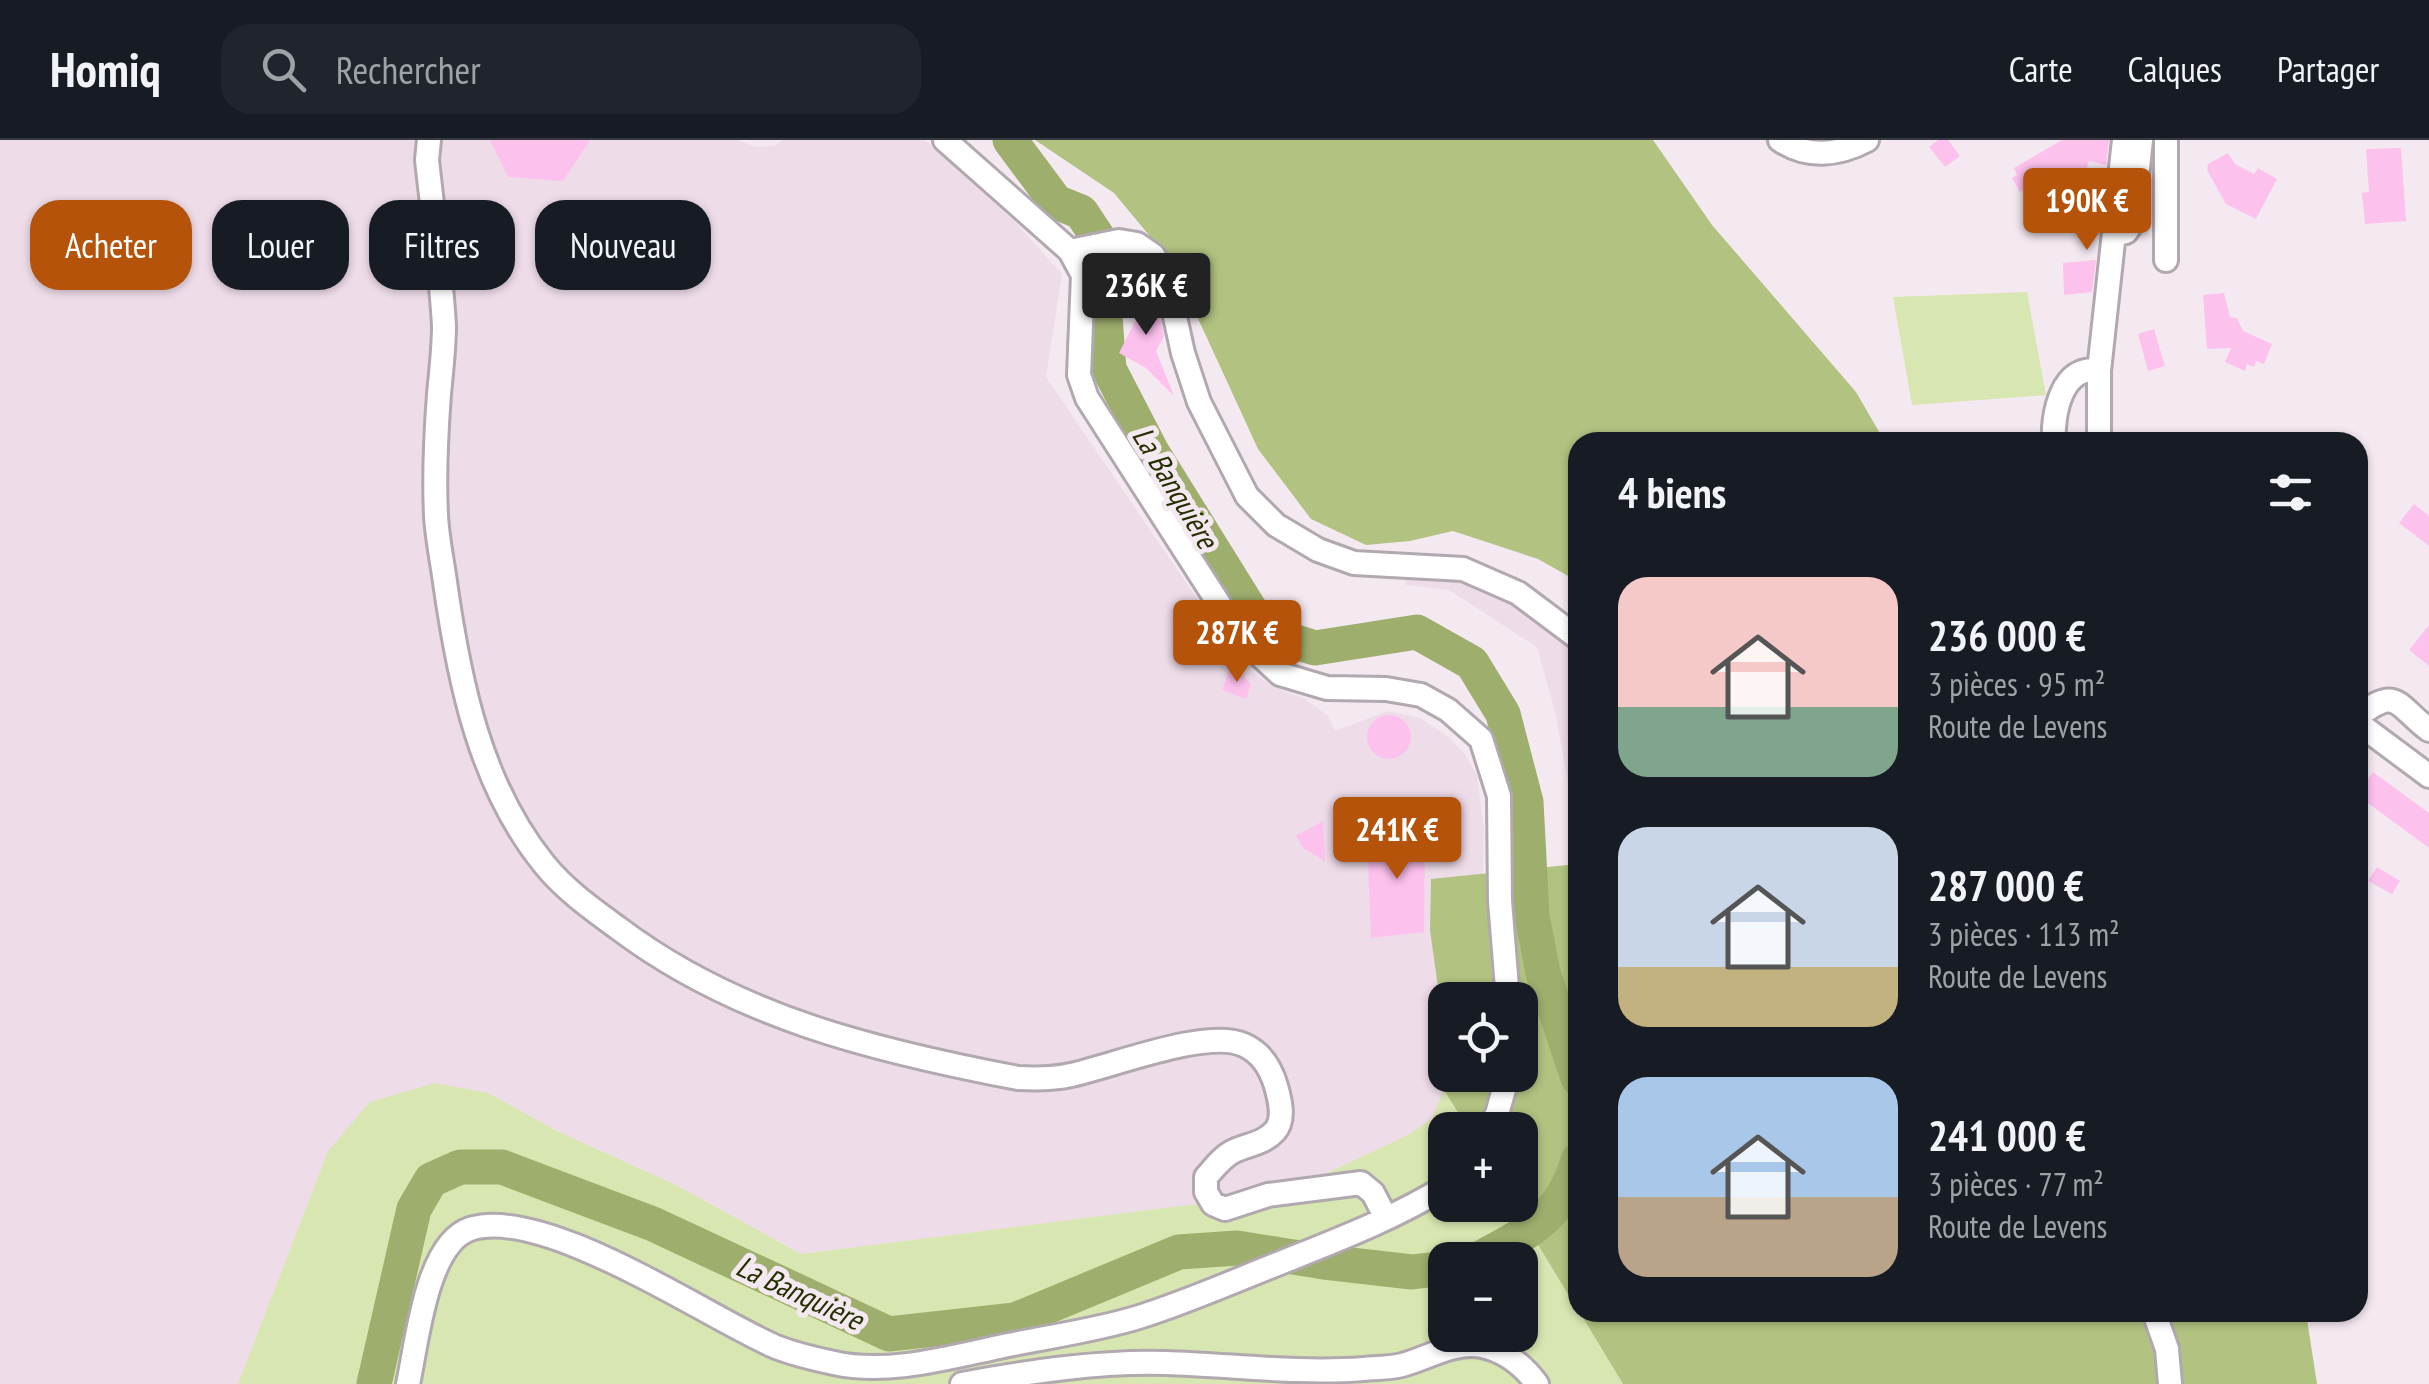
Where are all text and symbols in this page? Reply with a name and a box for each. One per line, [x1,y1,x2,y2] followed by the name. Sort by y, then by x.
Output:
[221,24,921,114] search box
[50,38,161,100] text: Homiq
[256,42,311,97] icon: search
[336,45,481,94] text: Rechercher
[2009,46,2073,92] text: Carte
[2128,46,2222,92] text: Calques
[2277,46,2379,92] text: Partager
[2006,168,2168,253] pin: 190K €
[2045,179,2129,221] text: 190K €
[30,200,192,290] chip: Acheter
[212,200,349,290] chip: Louer
[369,200,515,290] chip: Filtres
[535,200,711,290] chip: Nouveau
[1065,253,1227,338] pin: 236K €
[1104,264,1188,306] text: 236K €
[1124,419,1228,556] water label: La Banquière
[1618,465,1726,520] text: 4 biens
[2263,465,2318,520] icon: filters
[1156,600,1318,685] pin: 287K €
[1928,608,2086,663] text: 236 000 €
[1195,611,1279,653] text: 287K €
[1698,617,1818,737] icon: home
[1928,663,2105,705] text: 3 pièces · 95 m²
[1928,705,2107,747] text: Route de Levens
[1316,797,1478,882] pin: 241K €
[1355,808,1439,850] text: 241K €
[1928,858,2084,913] text: 287 000 €
[1698,867,1818,987] icon: home
[1928,913,2120,955] text: 3 pièces · 113 m²
[1928,955,2107,997] text: Route de Levens
[1428,982,1538,1352] map controls
[1428,982,1538,1092] button: locate
[1928,1108,2086,1163] text: 241 000 €
[1428,1112,1538,1222] button: +
[1698,1117,1818,1237] icon: home
[1928,1163,2104,1205] text: 3 pièces · 77 m²
[1928,1205,2107,1247] text: Route de Levens
[1428,1242,1538,1352] button: −
[730,1246,871,1339] water label: La Banquière

